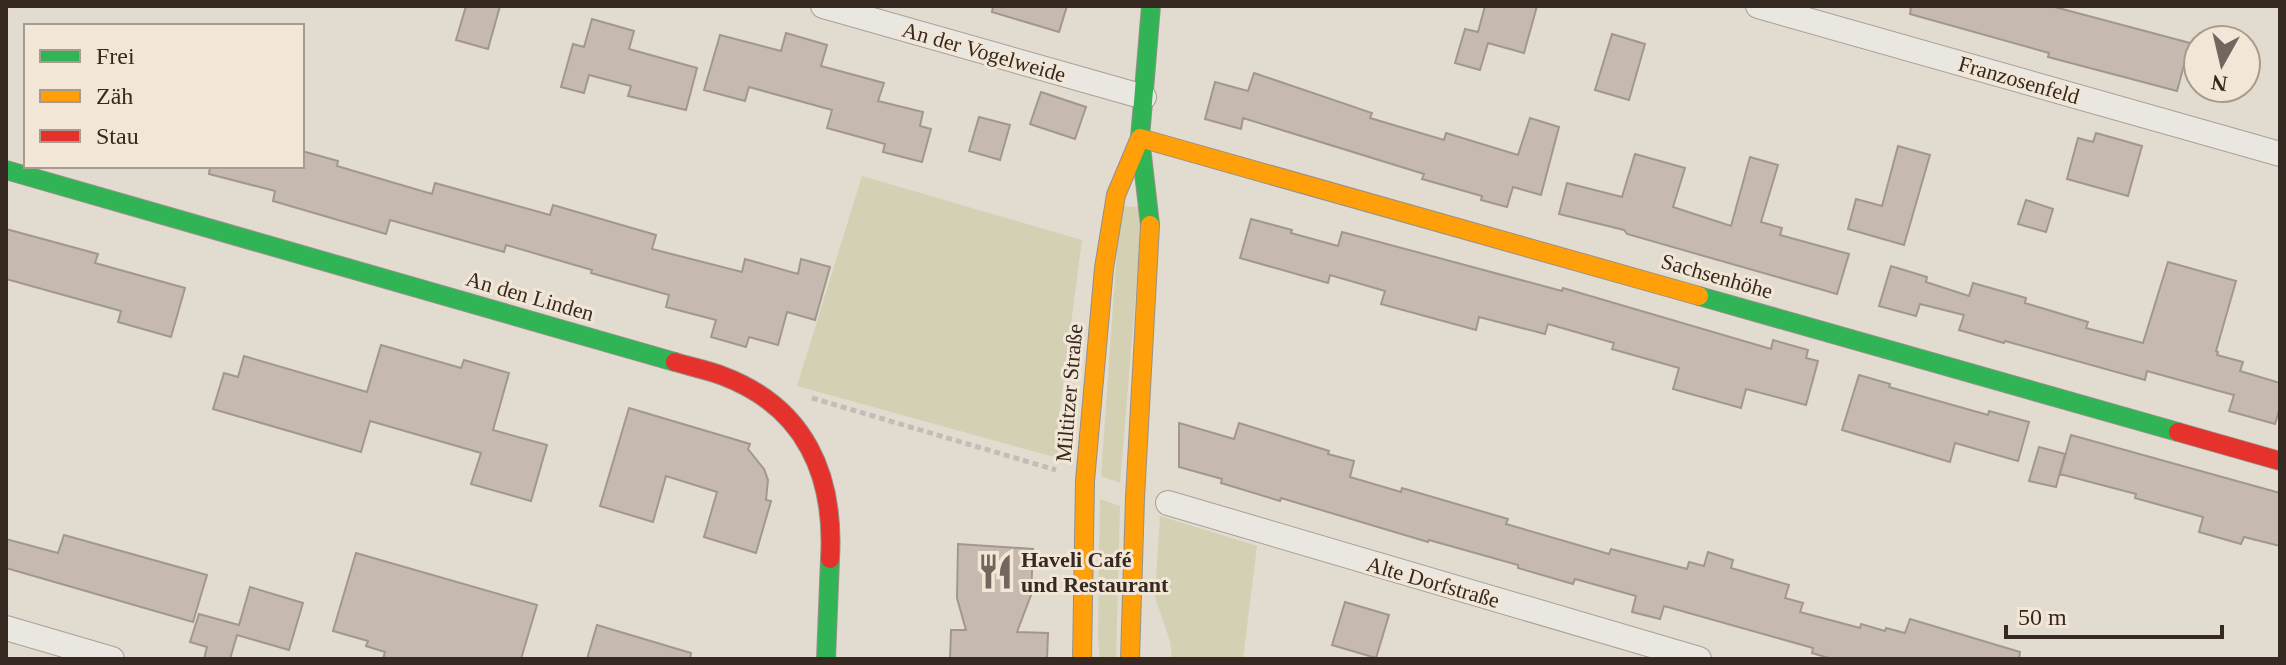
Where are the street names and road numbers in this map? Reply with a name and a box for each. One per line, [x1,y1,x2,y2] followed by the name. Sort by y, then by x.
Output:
[899,17,1069,87] street label: An der Vogelweide
[1956,51,2082,109] street label: Franzosenfeld
[1658,248,1776,304] street label: Sachsenhöhe
[463,266,597,326] street label: An den Linden
[1051,323,1087,463] street label: Miltitzer Straße
[1363,551,1503,613] street label: Alte Dorfstraße

